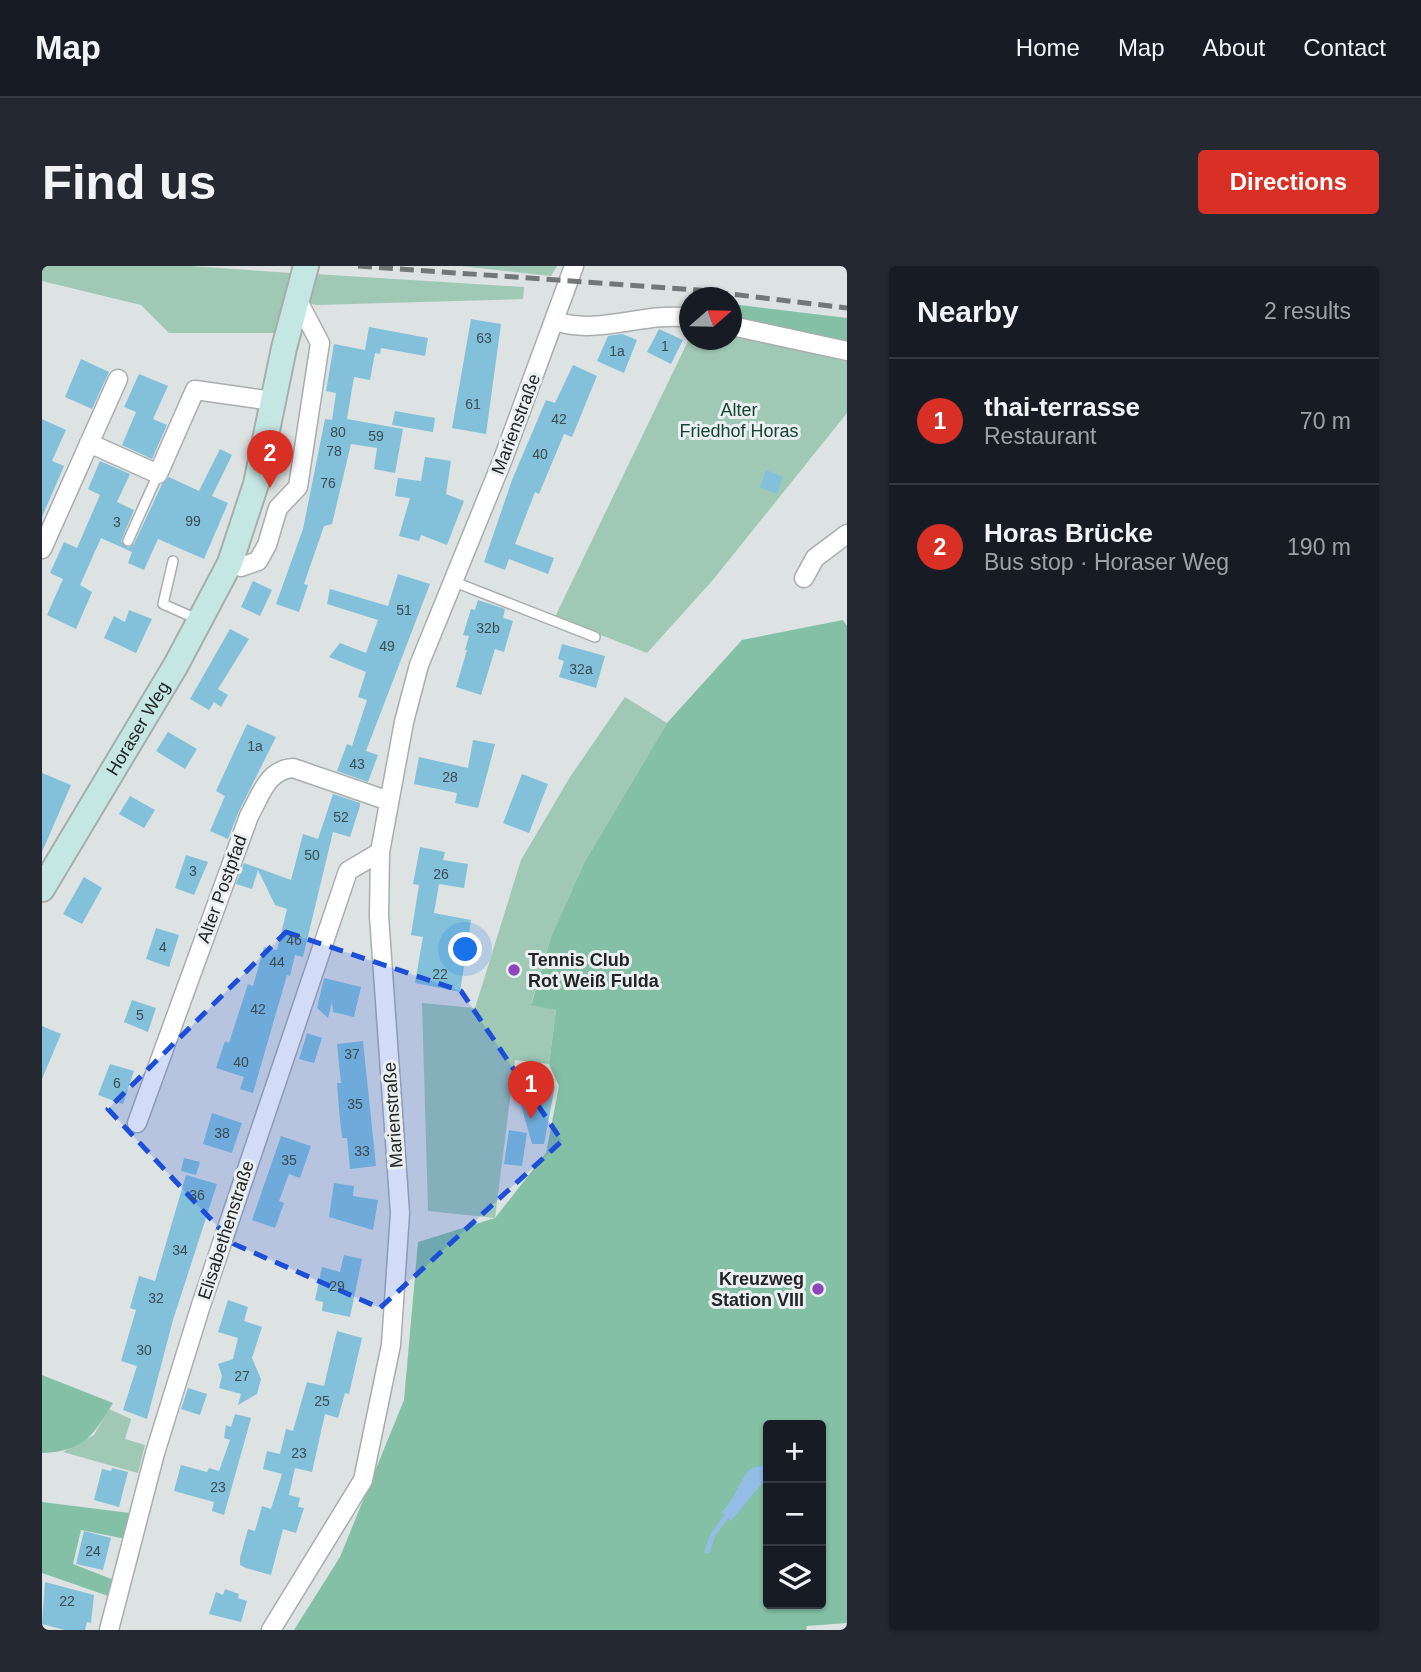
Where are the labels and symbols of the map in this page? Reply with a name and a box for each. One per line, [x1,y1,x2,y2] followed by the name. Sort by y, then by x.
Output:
[679,287,742,350] north arrow
[476,330,492,346] house number: 63
[661,338,669,354] house number: 1
[609,343,625,359] house number: 1a
[488,371,544,477] street label: Marienstraße
[465,396,481,412] house number: 61
[679,400,799,441] park label: Alter Friedhof Horas
[551,411,567,427] house number: 42
[330,424,346,440] house number: 80
[368,428,384,444] house number: 59
[247,430,293,488] pin: 2
[326,443,342,459] house number: 78
[532,446,548,462] house number: 40
[320,475,336,491] house number: 76
[185,513,201,529] house number: 99
[113,514,121,530] house number: 3
[396,602,412,618] house number: 51
[476,620,500,636] house number: 32b
[379,638,395,654] house number: 49
[569,661,593,677] house number: 32a
[102,678,174,779] street label: Horaser Weg
[247,738,263,754] house number: 1a
[349,756,365,772] house number: 43
[442,769,458,785] house number: 28
[333,809,349,825] house number: 52
[193,832,251,946] street label: Alter Postpfad
[304,847,320,863] house number: 50
[189,863,197,879] house number: 3
[433,866,449,882] house number: 26
[286,932,302,948] house number: 46
[448,932,482,966] your location
[159,939,167,955] house number: 4
[528,950,660,991] place label: Tennis Club Rot Weiß Fulda
[269,954,285,970] house number: 44
[506,962,522,978] marker: Tennis Club Rot Weiß Fulda
[432,966,448,982] house number: 22
[250,1001,266,1017] house number: 42
[136,1007,144,1023] house number: 5
[344,1046,360,1062] house number: 37
[233,1054,249,1070] house number: 40
[379,1061,407,1169] street label: Marienstraße
[508,1061,554,1119] pin: 1
[113,1075,121,1091] house number: 6
[347,1096,363,1112] house number: 35
[214,1125,230,1141] house number: 38
[354,1143,370,1159] house number: 33
[281,1152,297,1168] house number: 35
[194,1158,258,1302] street label: Elisabethenstraße
[189,1187,205,1203] house number: 36
[172,1242,188,1258] house number: 34
[711,1269,804,1310] place label: Kreuzweg Station VIII
[329,1278,345,1294] house number: 29
[810,1281,826,1297] marker: Kreuzweg Station VIII
[148,1290,164,1306] house number: 32
[136,1342,152,1358] house number: 30
[234,1368,250,1384] house number: 27
[314,1393,330,1409] house number: 25
[291,1445,307,1461] house number: 23
[210,1479,226,1495] house number: 23
[85,1543,101,1559] house number: 24
[59,1593,75,1609] house number: 22

